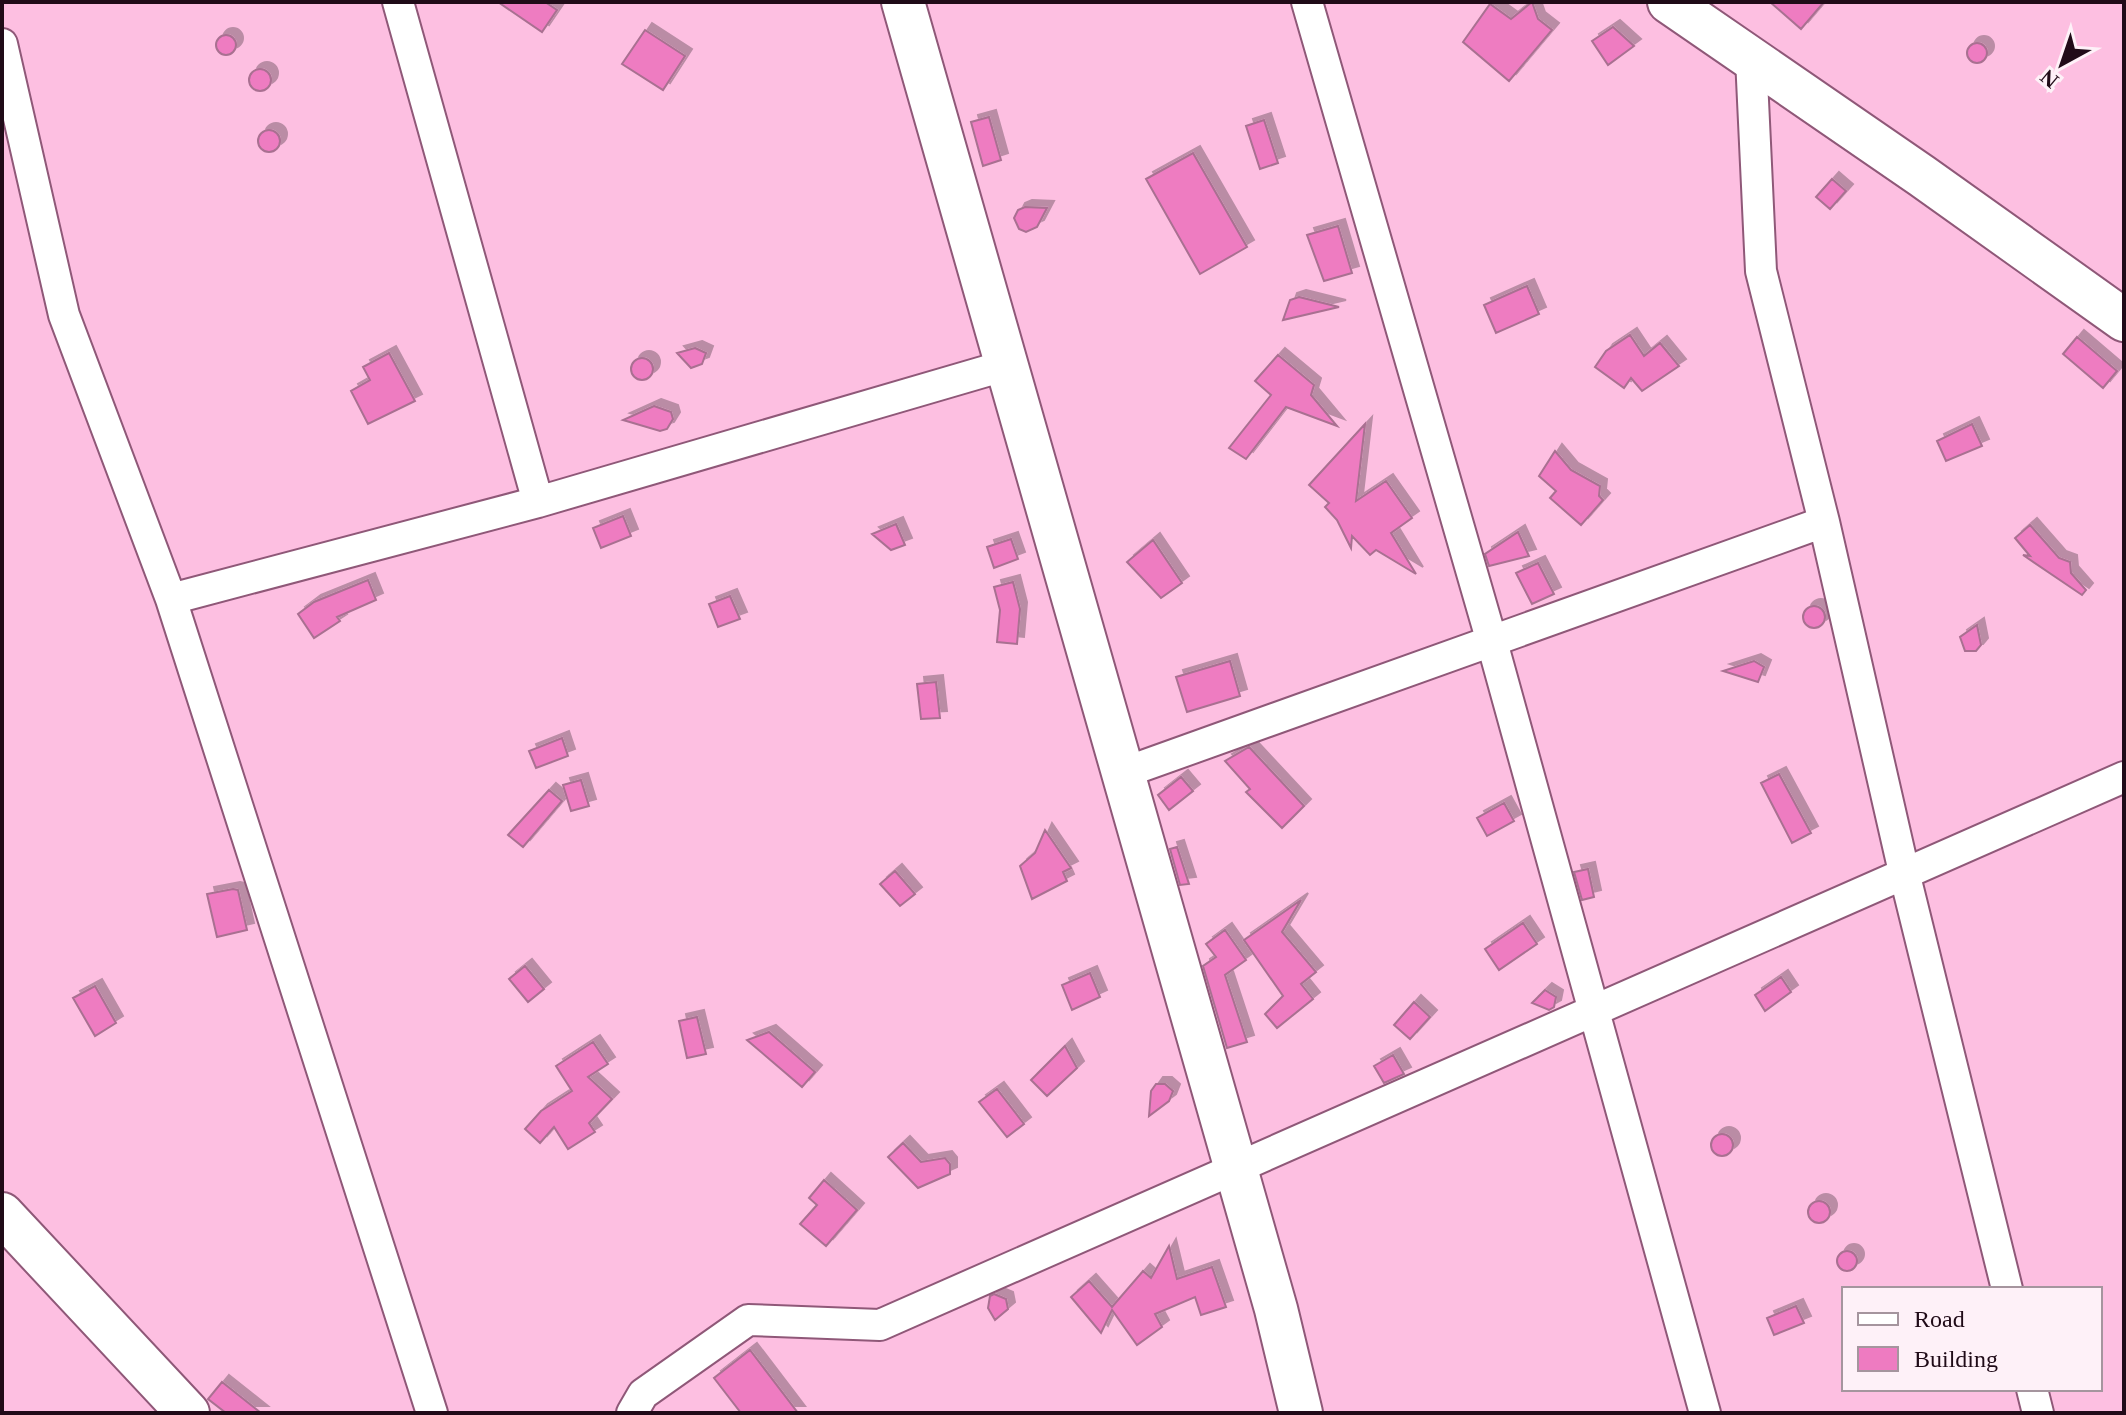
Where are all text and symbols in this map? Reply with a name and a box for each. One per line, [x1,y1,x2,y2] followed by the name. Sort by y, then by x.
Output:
[2022,24,2102,104] north arrow
[2035,64,2064,94] text: N
[1842,1287,2102,1391] legend
[1914,1306,1965,1332] text: Road
[1914,1346,1998,1372] text: Building

